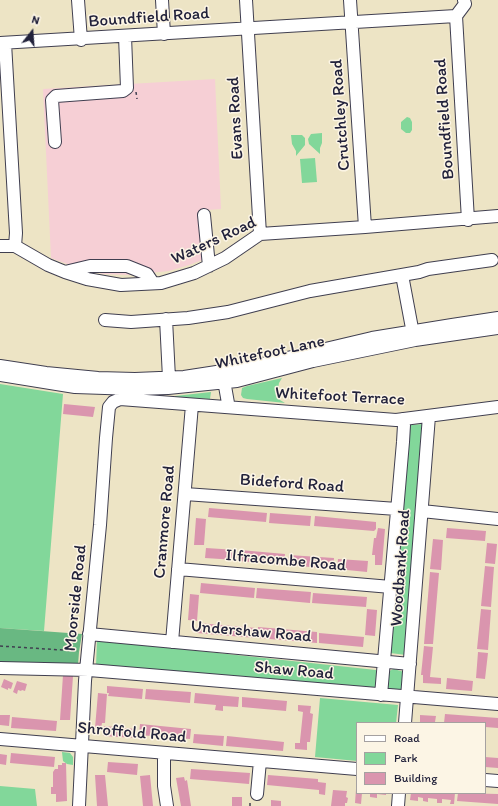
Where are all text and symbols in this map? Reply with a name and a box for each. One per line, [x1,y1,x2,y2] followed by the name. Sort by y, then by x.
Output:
[88,4,210,32] street label: Boundfield Road
[12,12,52,52] north arrow
[30,13,41,27] text: N
[431,58,459,180] street label: Boundfield Road
[327,59,355,171] street label: Crutchley Road
[224,76,248,160] street label: Evans Road
[168,212,260,270] street label: Waters Road
[213,331,327,375] street label: Whitefoot Lane
[275,383,405,411] street label: Whitefoot Terrace
[150,464,180,580] street label: Cranmore Road
[239,470,345,498] street label: Bideford Road
[387,509,415,627] street label: Woodbank Road
[60,544,92,652] street label: Moorside Road
[225,546,347,576] street label: Ilfracombe Road
[190,617,312,647] street label: Undershaw Road
[253,657,335,685] street label: Shaw Road
[77,718,187,748] street label: Shroffold Road
[356,722,486,794] legend
[394,731,420,745] text: Road
[394,751,418,765] text: Park
[394,771,437,785] text: Building

